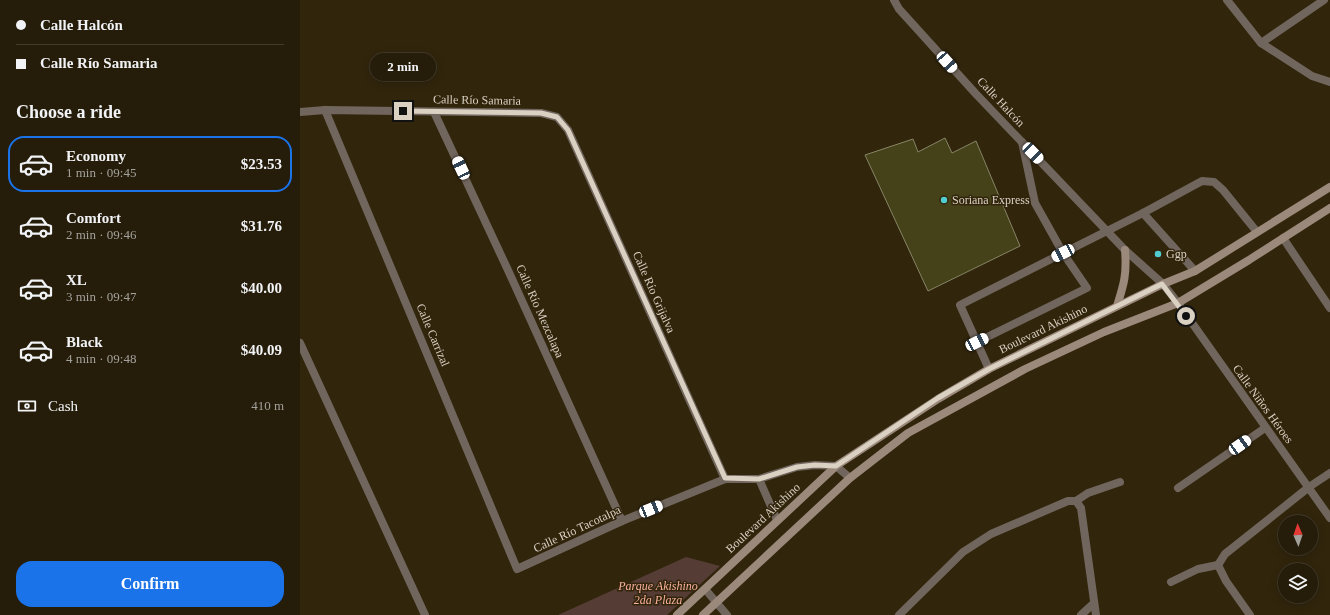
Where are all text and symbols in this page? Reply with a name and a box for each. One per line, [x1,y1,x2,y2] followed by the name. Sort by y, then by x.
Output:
[40,17,123,33] text: Calle Halcón
[935,49,959,75] car
[370,53,436,81] callout: 2 min
[40,55,158,71] text: Calle Río Samaria
[387,59,419,74] text: 2 min
[974,74,1028,130] street label: Calle Halcón
[433,92,522,108] street label: Calle Río Samaria
[16,102,121,122] text: Choose a ride
[394,102,412,120] route end
[1020,140,1046,166] car
[18,146,54,182] icon: car
[66,148,126,164] text: Economy
[450,155,472,181] car
[241,156,282,172] text: $23.53
[66,165,136,180] text: 1 min · 09:45
[952,193,1030,207] place label: Soriana Express
[939,195,949,205] marker: Soriana Express
[18,208,54,244] icon: car
[66,210,121,226] text: Comfort
[241,218,282,234] text: $31.76
[66,227,136,242] text: 2 min · 09:46
[1050,242,1076,264] car
[1166,247,1187,261] place label: Ggp
[630,249,679,336] street label: Calle Río Grijalva
[1153,249,1163,259] marker: Ggp
[513,262,567,360] street label: Calle Río Mezcalapa
[18,270,54,306] icon: car
[66,272,87,288] text: XL
[241,280,282,296] text: $40.00
[66,289,136,304] text: 3 min · 09:47
[413,301,453,369] street label: Calle Carrizal
[997,302,1089,356] street label: Boulevard Akishino
[1177,307,1195,325] route start
[964,331,990,353] car
[18,332,54,368] icon: car
[66,334,103,350] text: Black
[241,342,282,358] text: $40.09
[66,351,136,366] text: 4 min · 09:48
[1230,362,1296,446] street label: Calle Niños Héroes
[16,395,38,417] icon: cash
[48,398,78,414] text: Cash
[251,398,284,413] text: 410 m
[1227,433,1253,457] car
[723,480,803,556] street label: Boulevard Akishino
[638,499,664,519] car
[531,502,624,555] street label: Calle Río Tacotalpa
[1278,515,1318,555] north arrow
[1278,515,1318,603] map controls
[16,561,284,607] button: Confirm
[1278,563,1318,603] button: layers
[617,579,698,607] park label: Parque Akishino 2da Plaza

